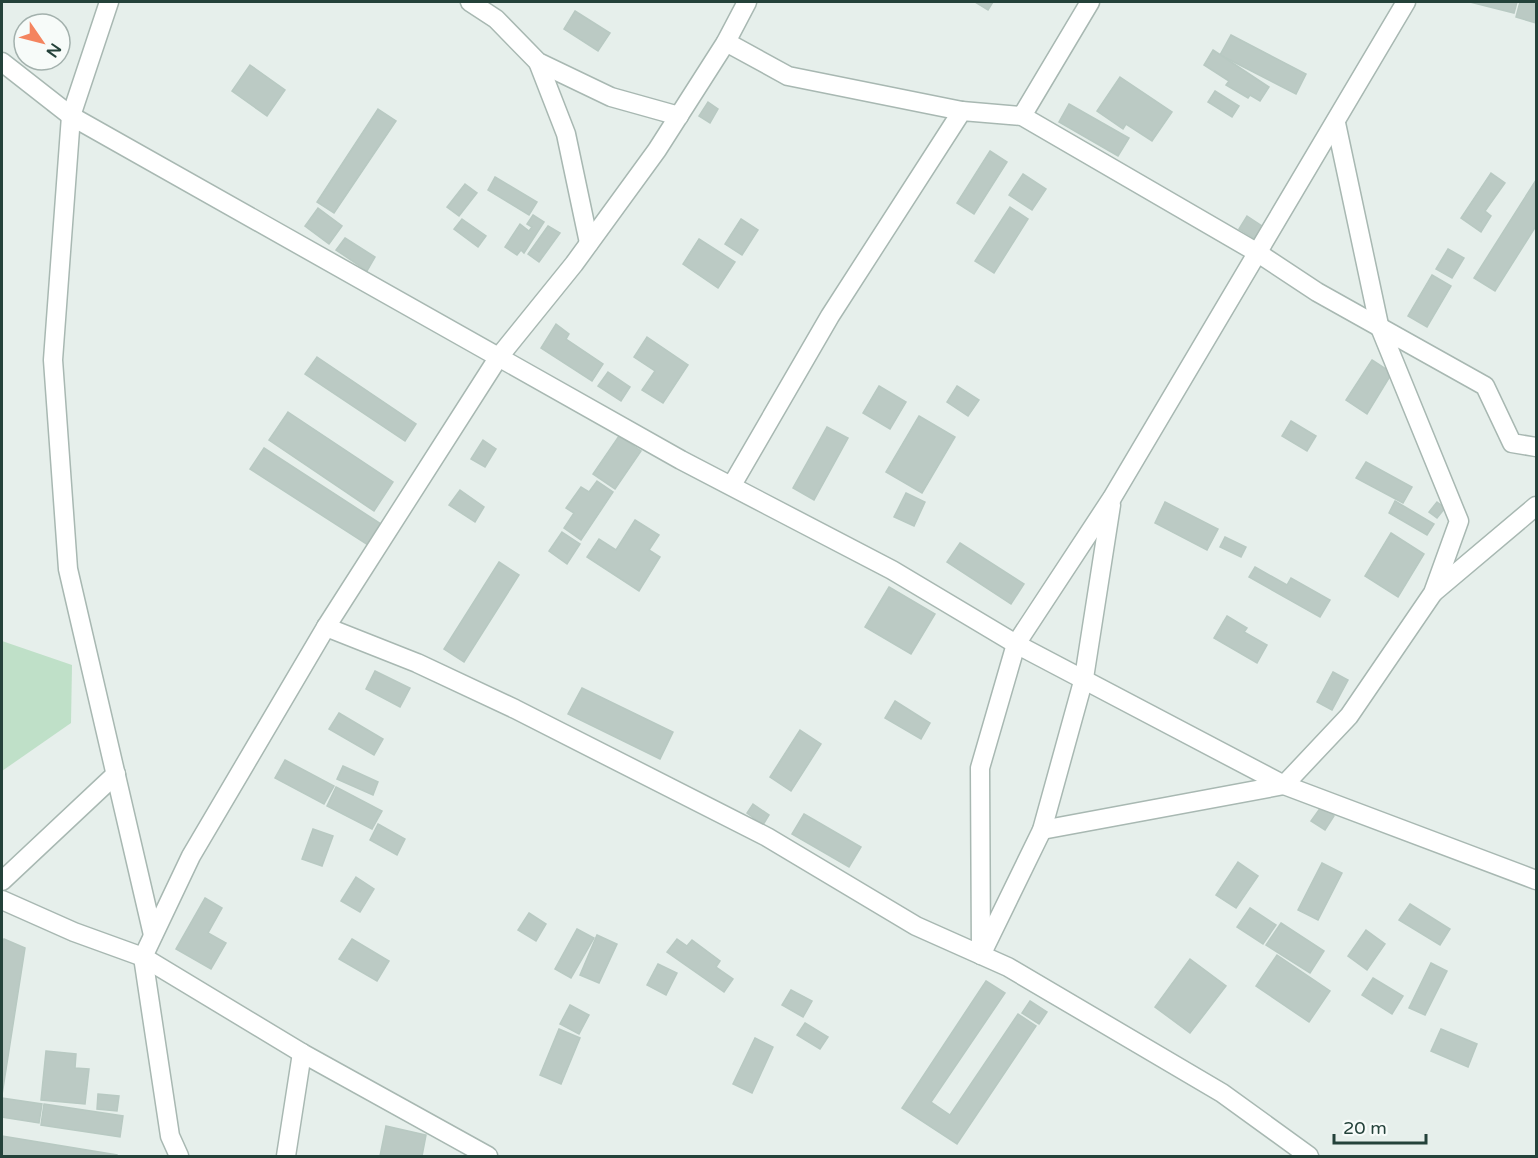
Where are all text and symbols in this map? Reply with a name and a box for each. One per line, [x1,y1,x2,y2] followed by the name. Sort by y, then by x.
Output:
[12,12,72,72] north arrow
[42,39,65,61] text: N
[1334,1107,1426,1145] scale bar
[1343,1117,1387,1139] text: 20 m

